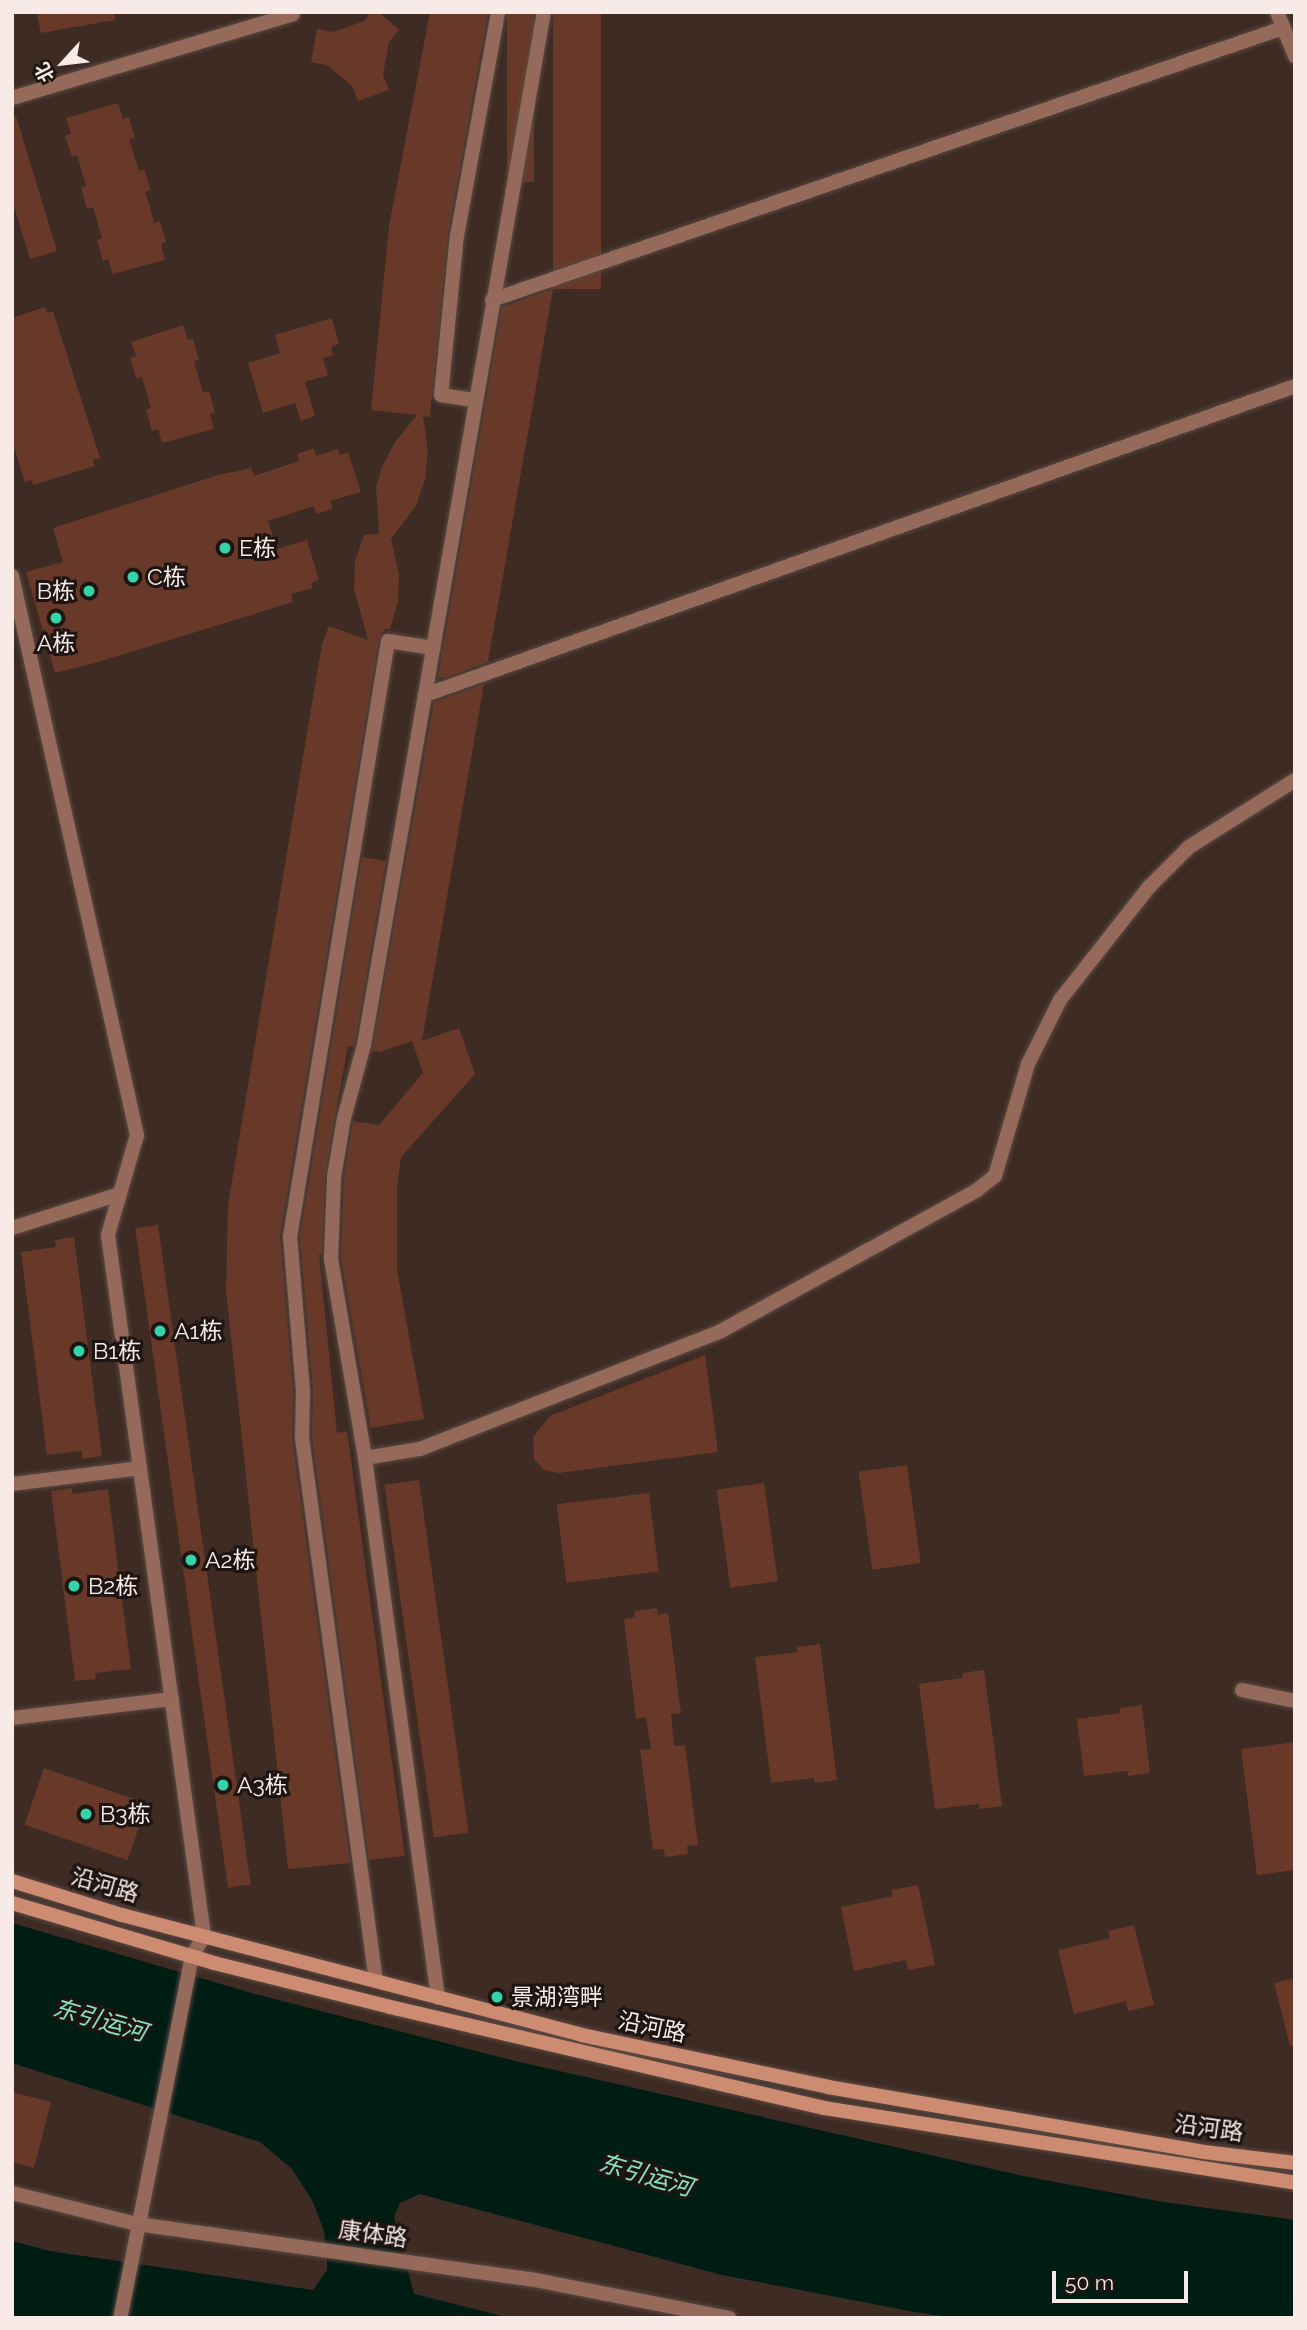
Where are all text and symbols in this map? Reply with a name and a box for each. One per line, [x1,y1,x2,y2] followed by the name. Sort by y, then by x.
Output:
[28,28,98,98] north arrow
[30,59,58,86] text: 北
[239,534,276,562] place label: E栋
[217,540,233,556] marker: E栋
[147,563,186,591] place label: C栋
[125,569,141,585] marker: C栋
[37,577,75,605] place label: B栋
[81,583,97,599] marker: B栋
[48,610,64,626] marker: A栋
[37,629,75,657] place label: A栋
[174,1317,222,1345] place label: A1栋
[152,1323,168,1339] marker: A1栋
[93,1337,141,1365] place label: B1栋
[71,1343,87,1359] marker: B1栋
[205,1546,256,1574] place label: A2栋
[183,1552,199,1568] marker: A2栋
[88,1572,138,1600] place label: B2栋
[66,1578,82,1594] marker: B2栋
[237,1771,288,1799] place label: A3栋
[215,1777,231,1793] marker: A3栋
[100,1800,151,1828] place label: B3栋
[78,1806,94,1822] marker: B3栋
[68,1862,142,1908] street label: 沿河路
[511,1983,603,2011] place label: 景湖湾畔
[489,1989,505,2005] marker: 景湖湾畔
[50,1993,150,2047] water label: 东引运河
[615,2006,689,2048] street label: 沿河路
[1173,2110,1245,2146] street label: 沿河路
[596,2148,696,2202] water label: 东引运河
[337,2216,409,2252] street label: 康体路
[1055,2256,1192,2300] scale bar
[1065,2270,1114,2295] text: 50 m

